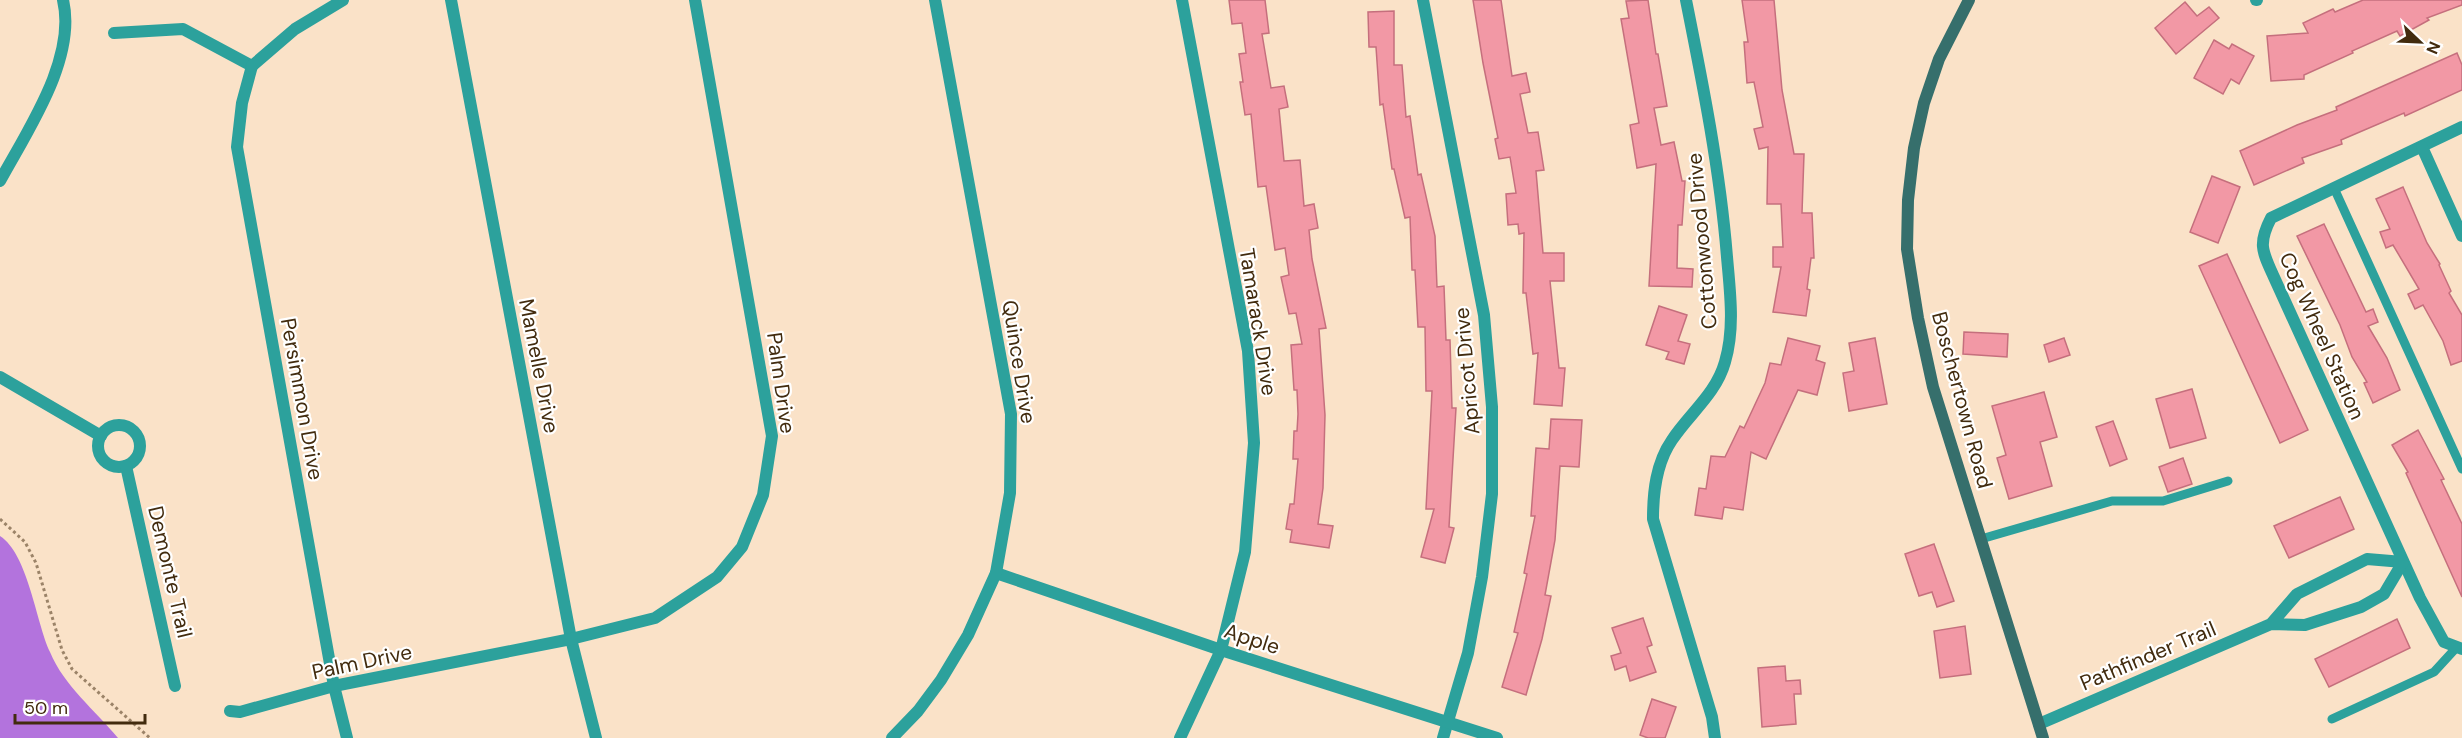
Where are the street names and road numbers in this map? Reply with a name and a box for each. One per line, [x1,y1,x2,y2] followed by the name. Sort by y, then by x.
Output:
[1680,152,1724,330] street label: Cottonwood Drive
[1233,246,1283,398] street label: Tamarack Drive
[2273,248,2371,424] street label: Cog Wheel Station
[512,296,566,436] street label: Mamelle Drive
[995,298,1043,426] street label: Quince Drive
[1447,306,1487,436] street label: Apricot Drive
[1925,308,1999,492] street label: Boschertown Road
[274,316,330,482] street label: Persimmon Drive
[760,331,802,435] street label: Palm Drive
[141,503,199,641] street label: Demonte Trail
[2076,615,2220,697] street label: Pathfinder Trail
[1221,617,1283,661] street label: Apple
[309,638,415,686] street label: Palm Drive

